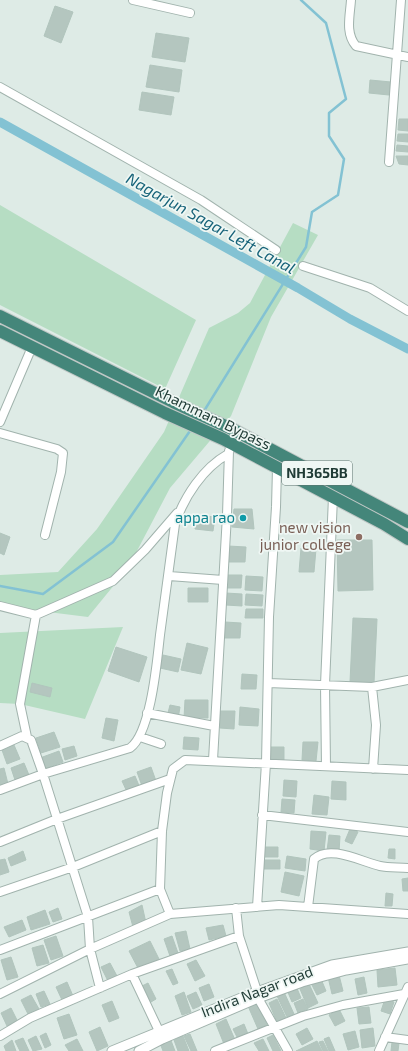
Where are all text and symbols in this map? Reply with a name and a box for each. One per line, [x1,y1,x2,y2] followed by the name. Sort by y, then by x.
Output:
[123,168,299,278] water label: Nagarjun Sagar Left Canal
[153,381,274,453] street label: Khammam Bypass
[282,461,352,485] road number: NH365BB
[175,508,235,526] place label: appa rao
[238,513,248,523] marker: appa rao
[260,518,351,554] place label: new vision junior college
[354,532,364,542] marker: new vision junior college
[198,961,315,1021] street label: Indira Nagar road

